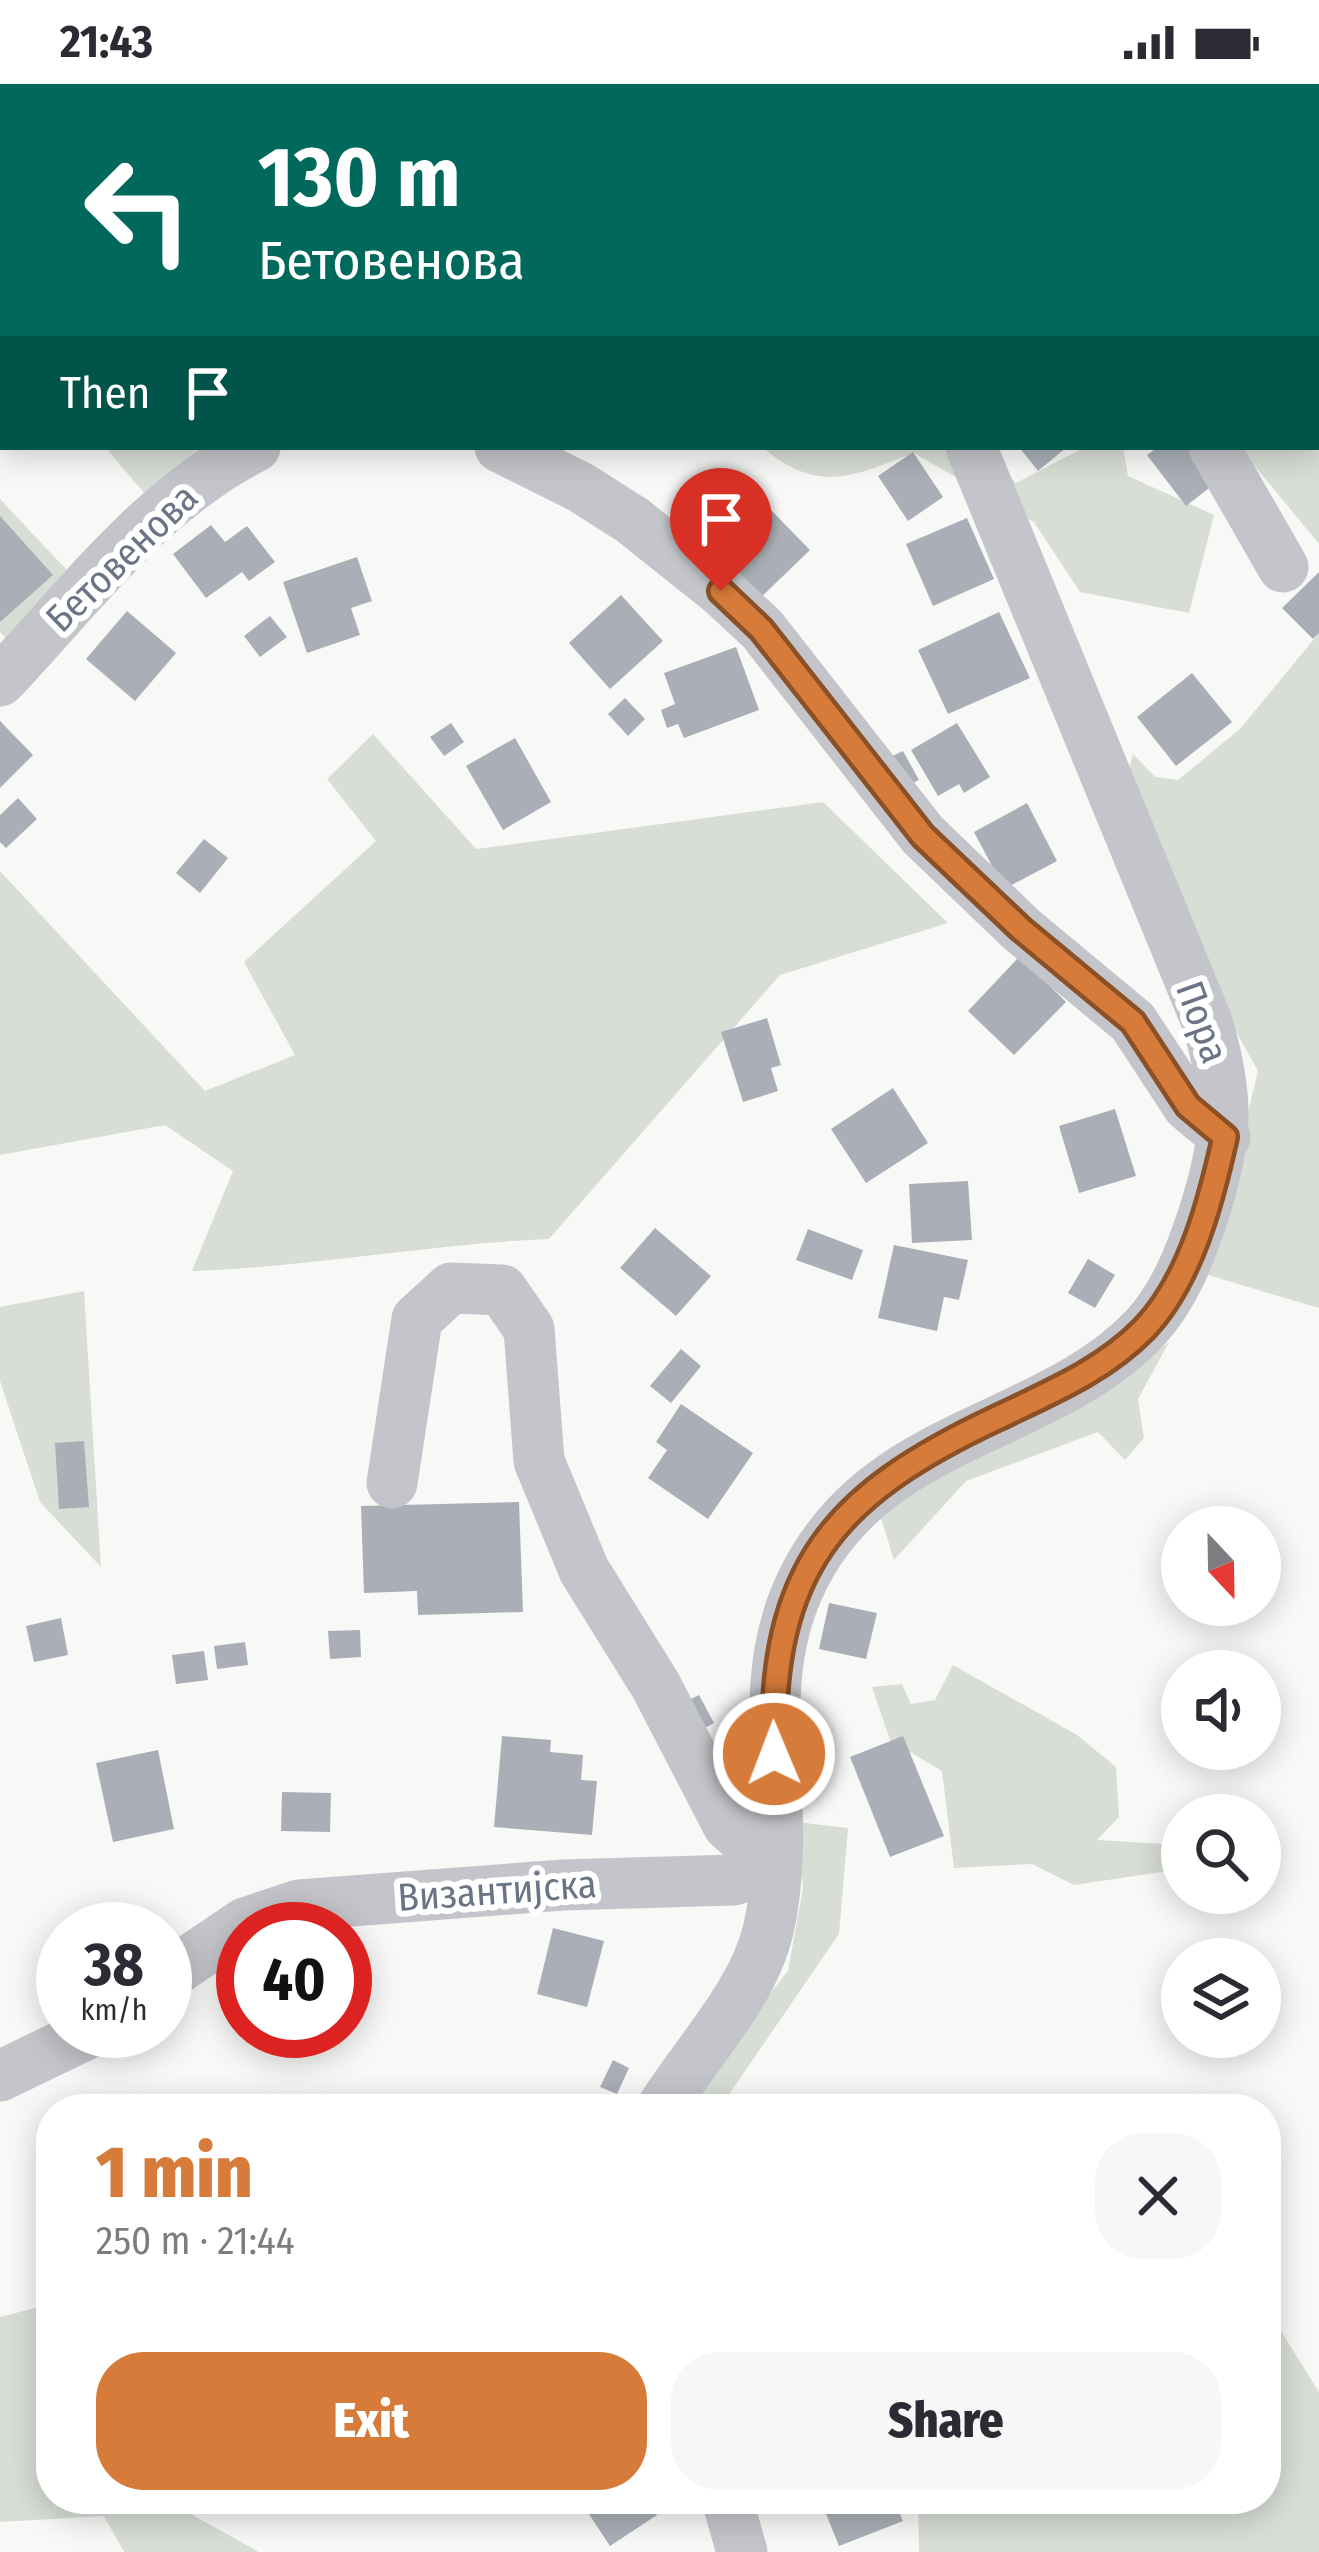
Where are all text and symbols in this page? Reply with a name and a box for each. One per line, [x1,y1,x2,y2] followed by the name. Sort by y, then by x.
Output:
[60,15,153,69] text: 21:43
[258,127,461,228] text: 130 m
[60,132,216,288] icon: left
[258,229,525,293] text: Бетовенова
[175,360,241,426] icon: arrive
[60,366,151,420] text: Then
[670,468,772,591] pin
[37,475,207,641] street label: Бетовенова
[688,486,754,552] icon: arrive
[1166,975,1238,1069] street label: Пора
[1161,1506,1281,1626] north arrow
[1161,1506,1281,2058] map controls
[1161,1650,1281,1770] button: sound
[711,1691,837,1817] position arrow
[1161,1794,1281,1914] button: search
[396,1861,598,1921] street label: Византијска
[216,1902,372,2058] speed limit sign: 40
[84,1929,144,2001] text: 38
[1161,1938,1281,2058] button: layers
[81,1992,147,2028] text: km/h
[96,2130,253,2216] text: 1 min
[1095,2133,1221,2259] button: close
[96,2218,295,2264] text: 250 m · 21:44
[96,2352,647,2490] button: Exit
[671,2352,1221,2490] button: Share

